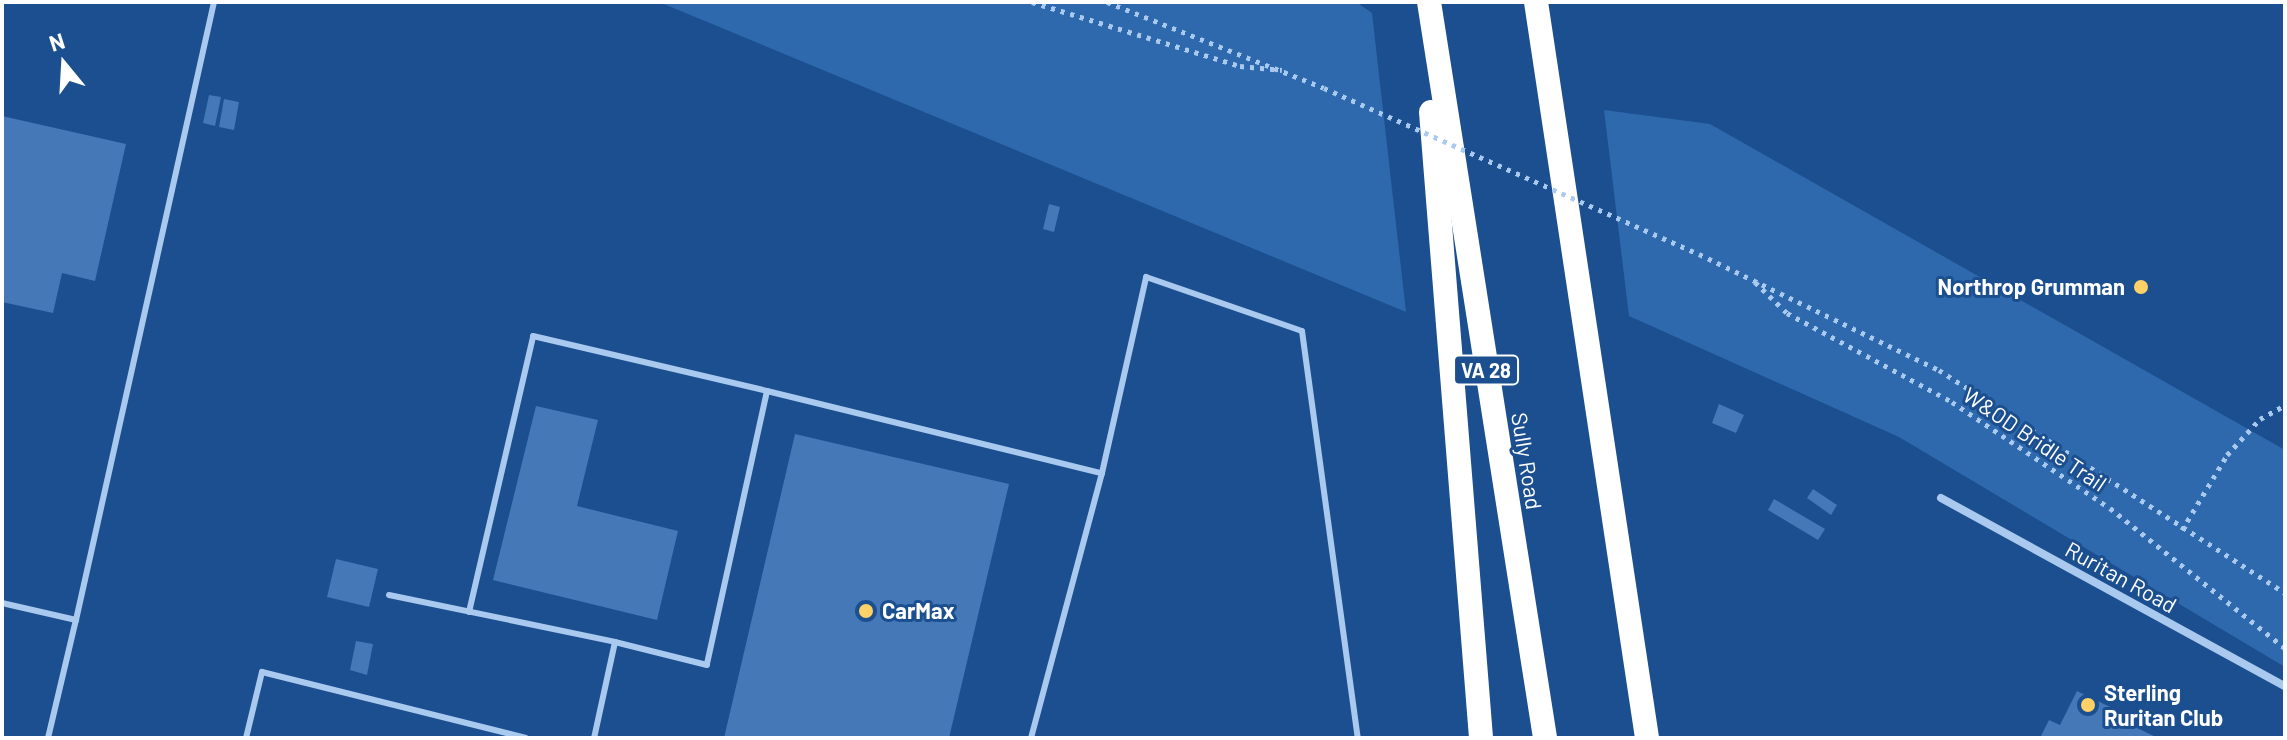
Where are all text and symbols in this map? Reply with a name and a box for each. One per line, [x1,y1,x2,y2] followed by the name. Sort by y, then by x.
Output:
[24,24,104,104] north arrow
[46,27,68,56] text: N
[1938,274,2125,300] place label: Northrop Grumman
[2132,278,2150,296] marker: Northrop Grumman
[1452,354,1520,386] road number: VA 28
[1958,381,2112,497] street label: W&OD Bridle Trail
[1506,411,1548,511] street label: Sully Road
[2061,536,2181,618] street label: Ruritan Road
[882,598,955,624] place label: CarMax
[857,602,875,620] marker: CarMax
[2104,679,2223,730] place label: Sterling Ruritan Club
[2079,696,2097,714] marker: Sterling Ruritan Club

